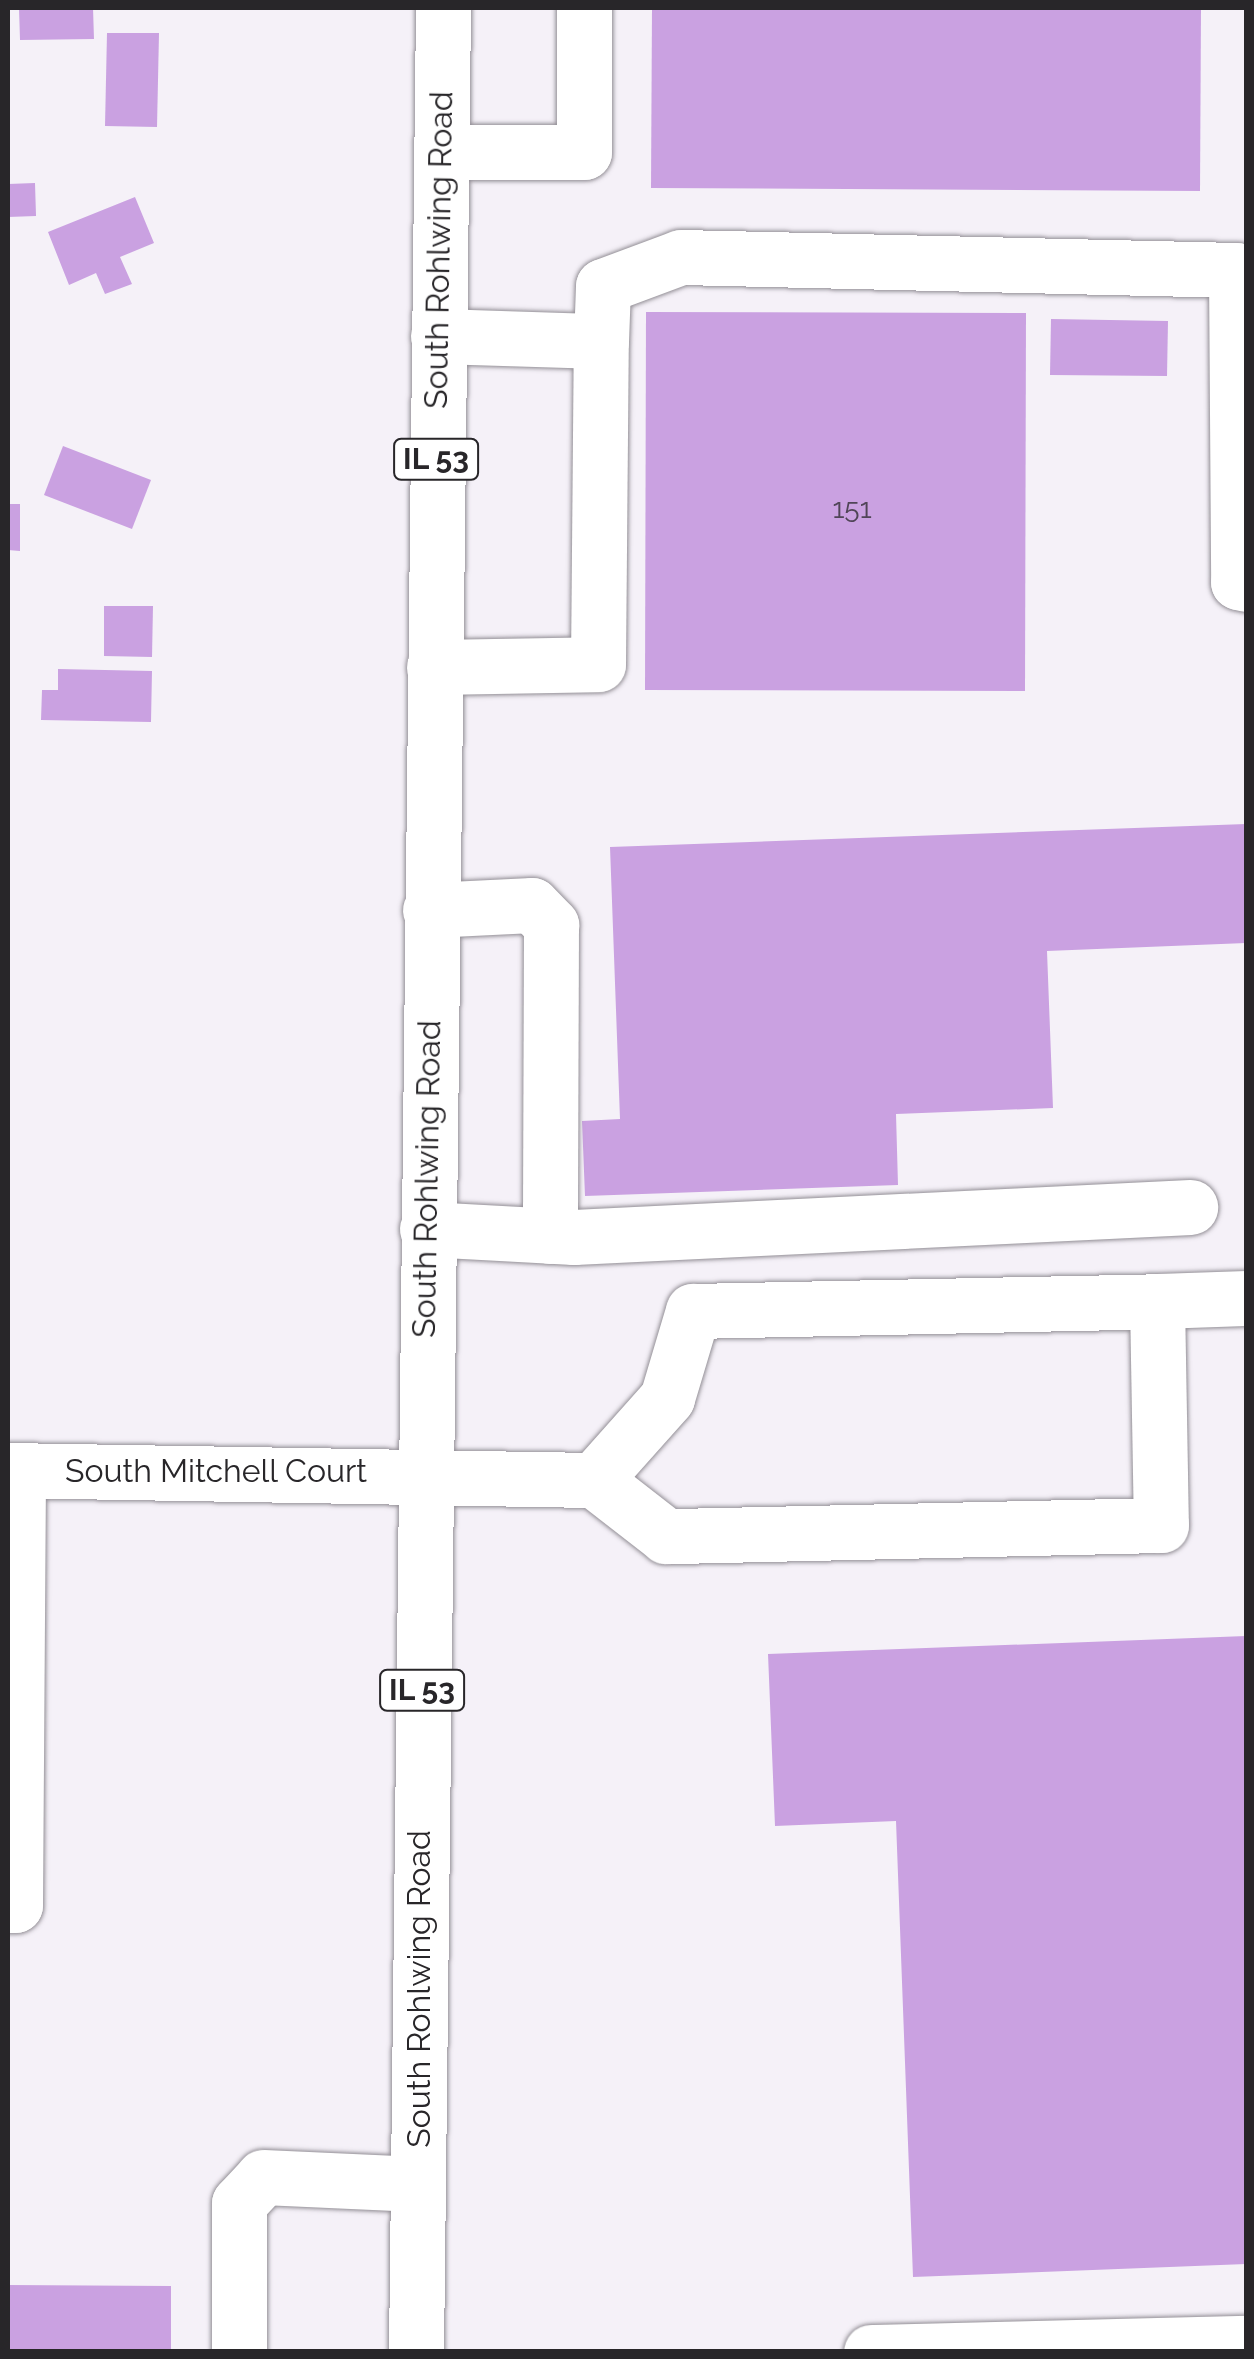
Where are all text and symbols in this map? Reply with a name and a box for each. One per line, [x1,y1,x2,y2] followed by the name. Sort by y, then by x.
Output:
[417,91,461,409] street label: South Rohlwing Road
[391,434,481,484] road number: IL 53
[832,492,872,526] house number: 151
[405,1020,449,1338] street label: South Rohlwing Road
[64,1452,368,1490] street label: South Mitchell Court
[377,1665,467,1715] road number: IL 53
[400,1830,438,2148] street label: South Rohlwing Road

